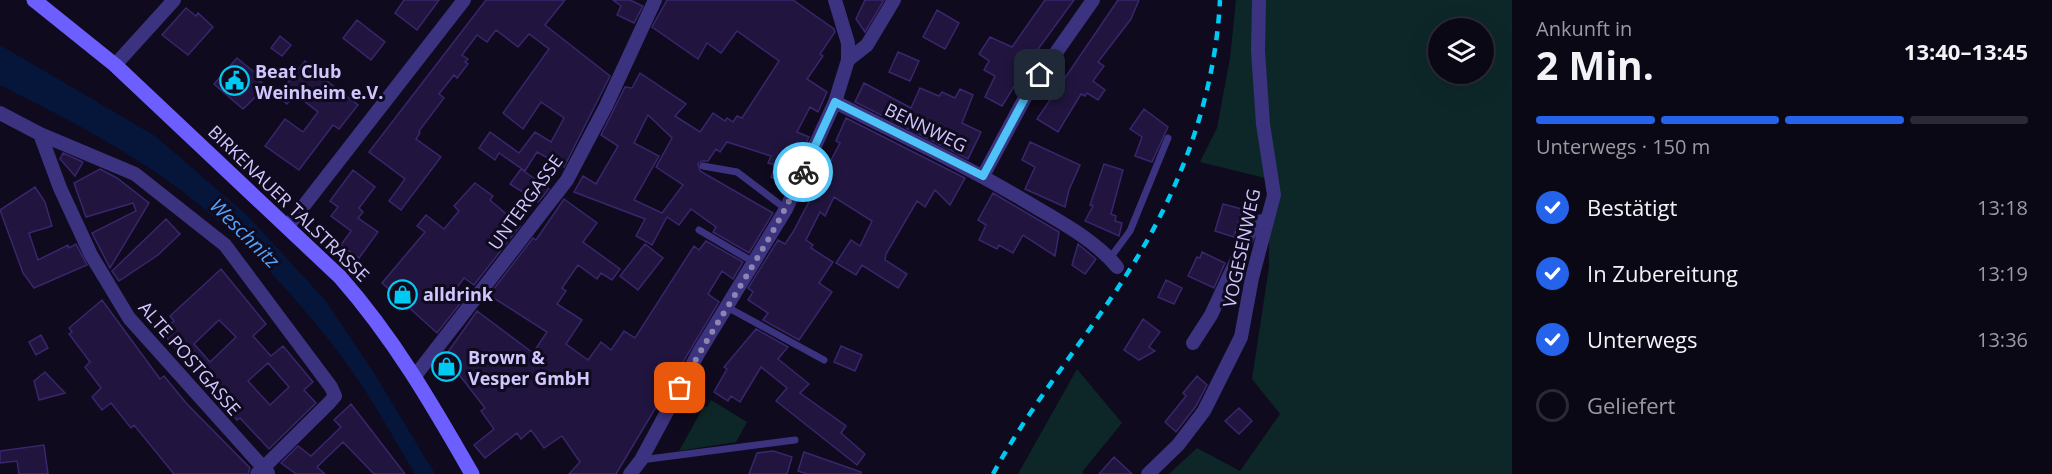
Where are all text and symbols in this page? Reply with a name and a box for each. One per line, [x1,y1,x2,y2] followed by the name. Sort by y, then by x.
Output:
[1536,15,1632,42] text: Ankunft in
[1428,18,1494,84] map controls
[1428,18,1494,84] button: layers
[1904,36,2028,66] text: 13:40–13:45
[1536,38,1654,91] text: 2 Min.
[1014,49,1065,100] pin
[1023,58,1056,91] icon: home
[255,59,383,104] place label: Beat Club Weinheim e.V.
[218,65,250,97] public building icon: Beat Club Weinheim e.V.
[881,97,971,157] street label: BENNWEG
[203,120,375,286] street label: BIRKENAUER TALSTRASSE
[1536,133,1710,160] text: Unterwegs · 150 m
[773,142,833,202] courier
[482,150,568,254] street label: UNTERGASSE
[787,156,820,189] icon: bike
[1217,186,1265,310] street label: VOGESENWEG
[1536,191,1569,224] icon: check
[204,192,286,274] water label: Weschnitz
[1587,192,1677,222] text: Bestätigt
[1977,194,2028,221] text: 13:18
[1536,257,1569,290] icon: check
[1587,258,1738,288] text: In Zubereitung
[1977,260,2028,287] text: 13:19
[386,278,418,310] shop icon: alldrink
[423,282,494,306] place label: alldrink
[134,296,246,420] street label: ALTE POSTGASSE
[1536,323,1569,356] icon: check
[1587,324,1698,354] text: Unterwegs
[1977,326,2028,353] text: 13:36
[468,345,590,390] place label: Brown & Vesper GmbH
[431,351,463,383] shop icon: Brown & Vesper GmbH
[654,362,705,413] pin
[663,371,696,404] icon: bag
[1587,390,1675,420] text: Geliefert

